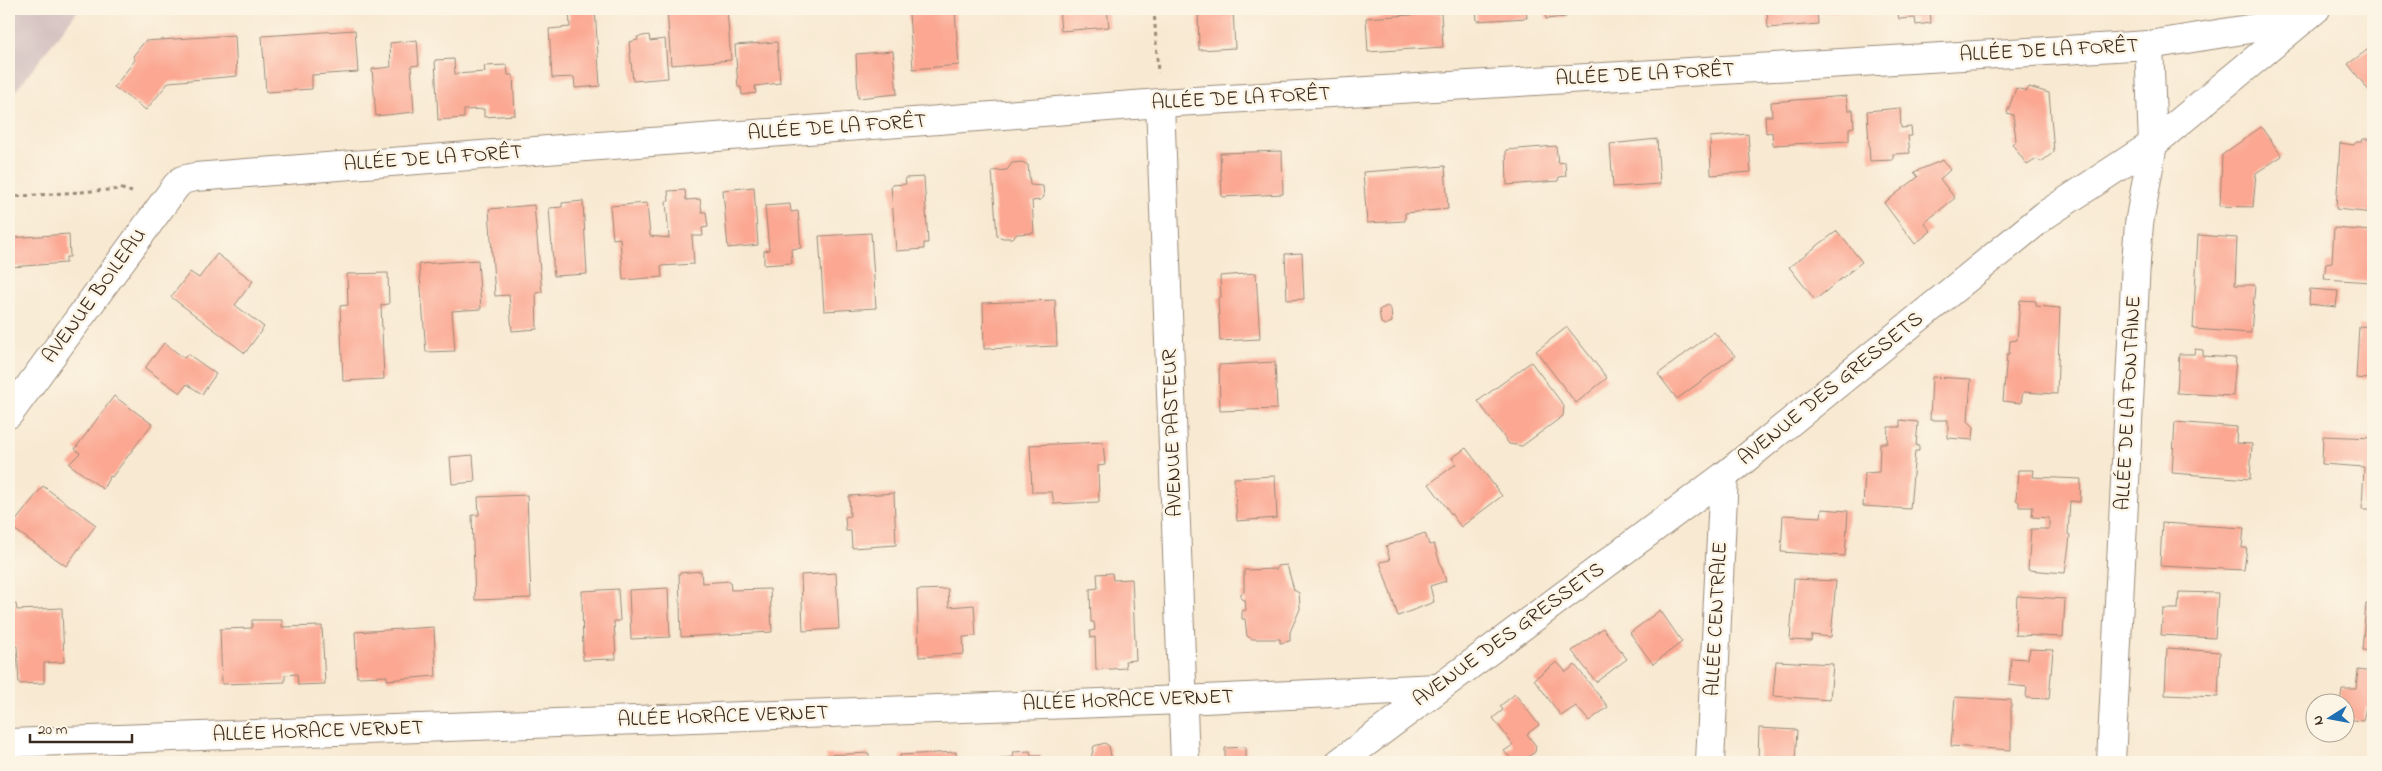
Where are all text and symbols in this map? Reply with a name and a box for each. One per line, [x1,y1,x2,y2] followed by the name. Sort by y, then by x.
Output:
[1959,31,2139,71] street label: ALLÉE DE LA FORÊT
[1555,55,1735,95] street label: ALLÉE DE LA FORÊT
[1151,79,1331,119] street label: ALLÉE DE LA FORÊT
[746,107,928,149] street label: ALLÉE DE LA FORÊT
[342,138,524,180] street label: ALLÉE DE LA FORÊT
[36,222,154,370] street label: AVENUE BOILEAU
[2108,295,2150,511] street label: ALLÉE DE LA FONTAINE
[1732,305,1930,473] street label: AVENUE DES GRESSETS
[1155,348,1191,517] street label: AVENUE PASTEUR
[1698,541,1736,697] street label: ALLÉE CENTRALE
[1407,555,1611,715] street label: AVENUE DES GRESSETS
[1022,682,1234,720] street label: ALLÉE HORACE VERNET
[2304,694,2354,744] north arrow
[617,698,829,736] street label: ALLÉE HORACE VERNET
[30,711,132,743] scale bar
[212,713,424,751] street label: ALLÉE HORACE VERNET
[2308,714,2330,727] text: N
[38,719,68,741] text: 20 m

